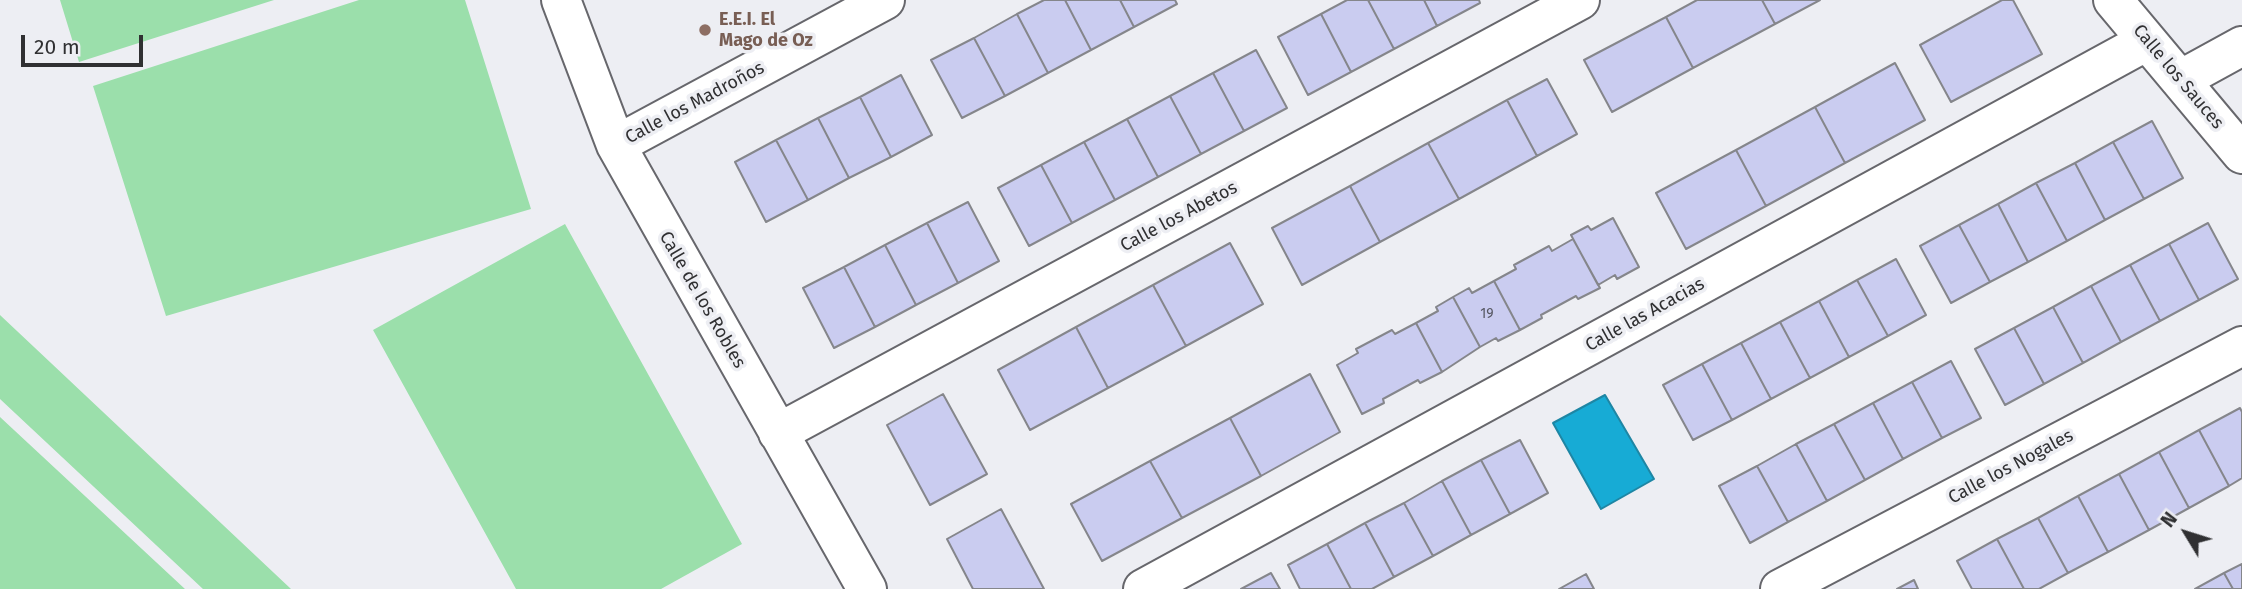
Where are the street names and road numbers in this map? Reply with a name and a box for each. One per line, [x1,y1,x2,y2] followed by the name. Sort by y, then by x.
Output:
[2128,20,2228,134] street label: Calle los Sauces
[622,57,768,149] street label: Calle los Madroños
[1117,177,1241,257] street label: Calle los Abetos
[654,228,750,372] street label: Calle de los Robles
[1582,273,1708,357] street label: Calle las Acacias
[1945,425,2077,509] street label: Calle los Nogales

